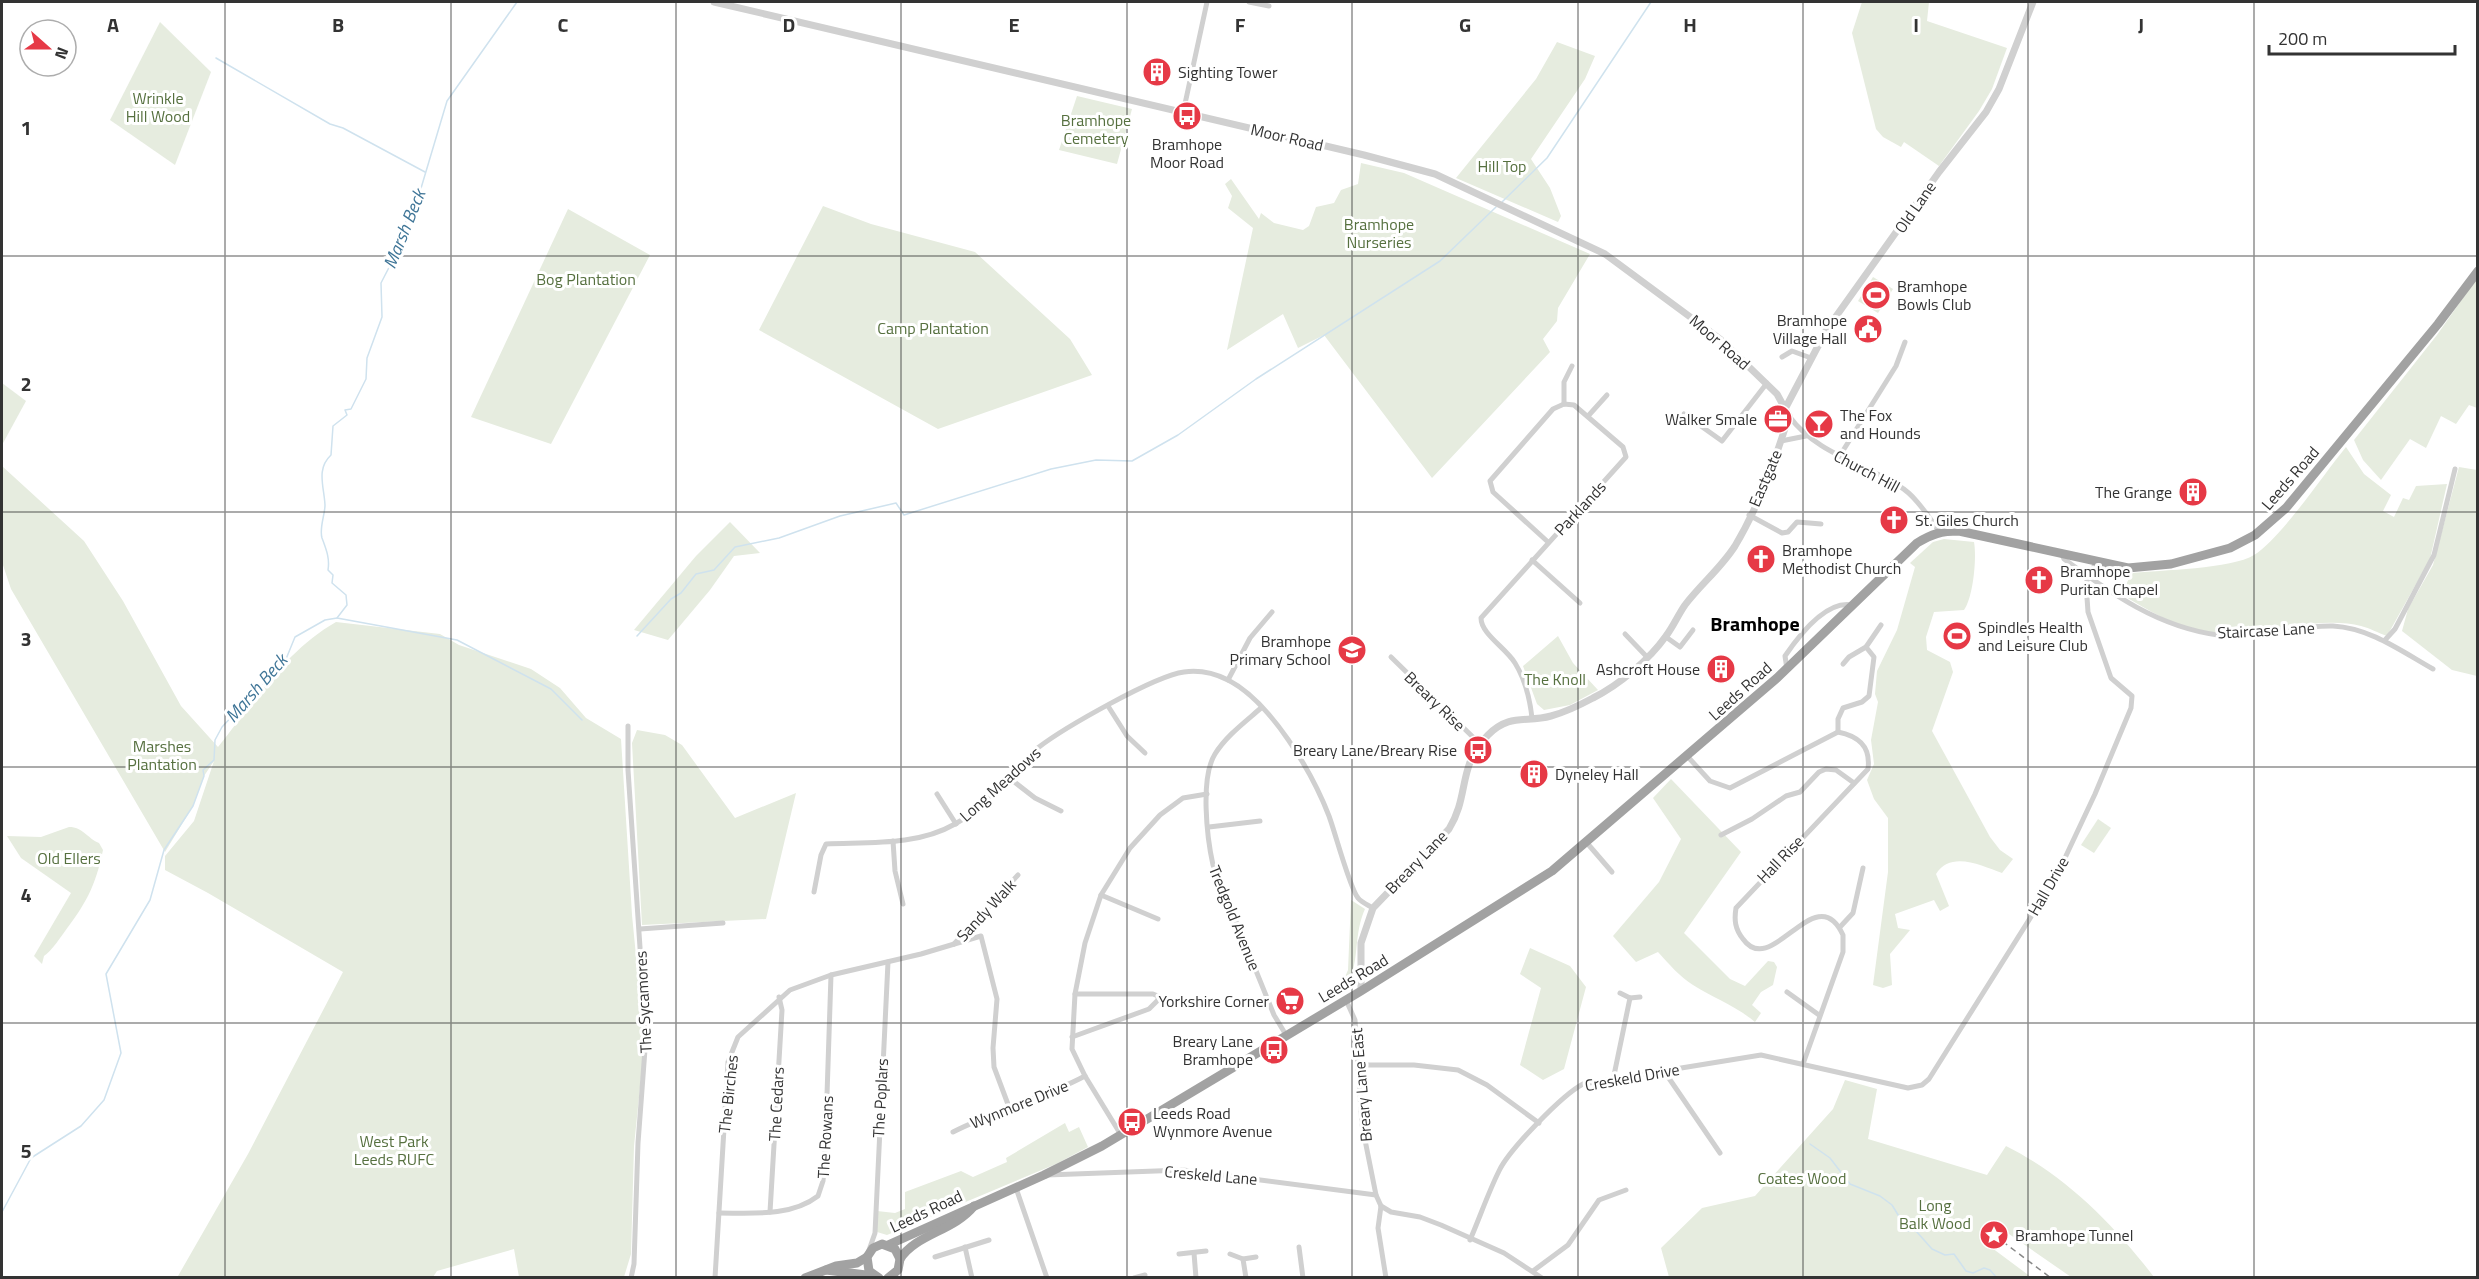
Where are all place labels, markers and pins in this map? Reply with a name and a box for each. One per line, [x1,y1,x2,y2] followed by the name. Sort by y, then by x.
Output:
[1141,56,1173,88] building icon: Sighting Tower
[1178,60,1278,84] place label: Sighting Tower
[1171,100,1203,132] bus stop icon: Bramhope Moor Road
[1150,132,1224,174] place label: Bramhope Moor Road
[1897,274,1971,316] place label: Bramhope Bowls Club
[1860,279,1892,311] sports icon: Bramhope Bowls Club
[1773,308,1847,350] place label: Bramhope Village Hall
[1852,313,1884,345] public building icon: Bramhope Village Hall
[1762,403,1794,435] office icon: Walker Smale
[1840,403,1921,445] place label: The Fox and Hounds
[1665,407,1757,431] place label: Walker Smale
[1803,408,1835,440] bar icon: The Fox and Hounds
[2177,476,2209,508] building icon: The Grange
[2095,480,2172,504] place label: The Grange
[1878,504,1910,536] church icon: St. Giles Church
[1915,508,2019,532] place label: St. Giles Church
[1782,538,1901,580] place label: Bramhope Methodist Church
[1745,543,1777,575] church icon: Bramhope Methodist Church
[2060,559,2158,601] place label: Bramhope Puritan Chapel
[2023,564,2055,596] church icon: Bramhope Puritan Chapel
[1978,615,2088,657] place label: Spindles Health and Leisure Club
[1941,620,1973,652] sports icon: Spindles Health and Leisure Club
[1229,629,1331,671] place label: Bramhope Primary School
[1336,634,1368,666] school or university icon: Bramhope Primary School
[1705,653,1737,685] building icon: Ashcroft House
[1596,657,1700,681] place label: Ashcroft House
[1462,734,1494,766] bus stop icon: Breary Lane/Breary Rise
[1293,738,1457,762] place label: Breary Lane/Breary Rise
[1518,758,1550,790] building icon: Dyneley Hall
[1555,762,1639,786] place label: Dyneley Hall
[1274,985,1306,1017] supermarket icon: Yorkshire Corner
[1159,989,1269,1013] place label: Yorkshire Corner
[1173,1029,1253,1071] place label: Breary Lane Bramhope
[1258,1034,1290,1066] bus stop icon: Breary Lane Bramhope
[1153,1101,1272,1143] place label: Leeds Road Wynmore Avenue
[1116,1106,1148,1138] bus stop icon: Leeds Road Wynmore Avenue
[1978,1219,2010,1251] place icon: Bramhope Tunnel
[2015,1223,2133,1247] place label: Bramhope Tunnel

